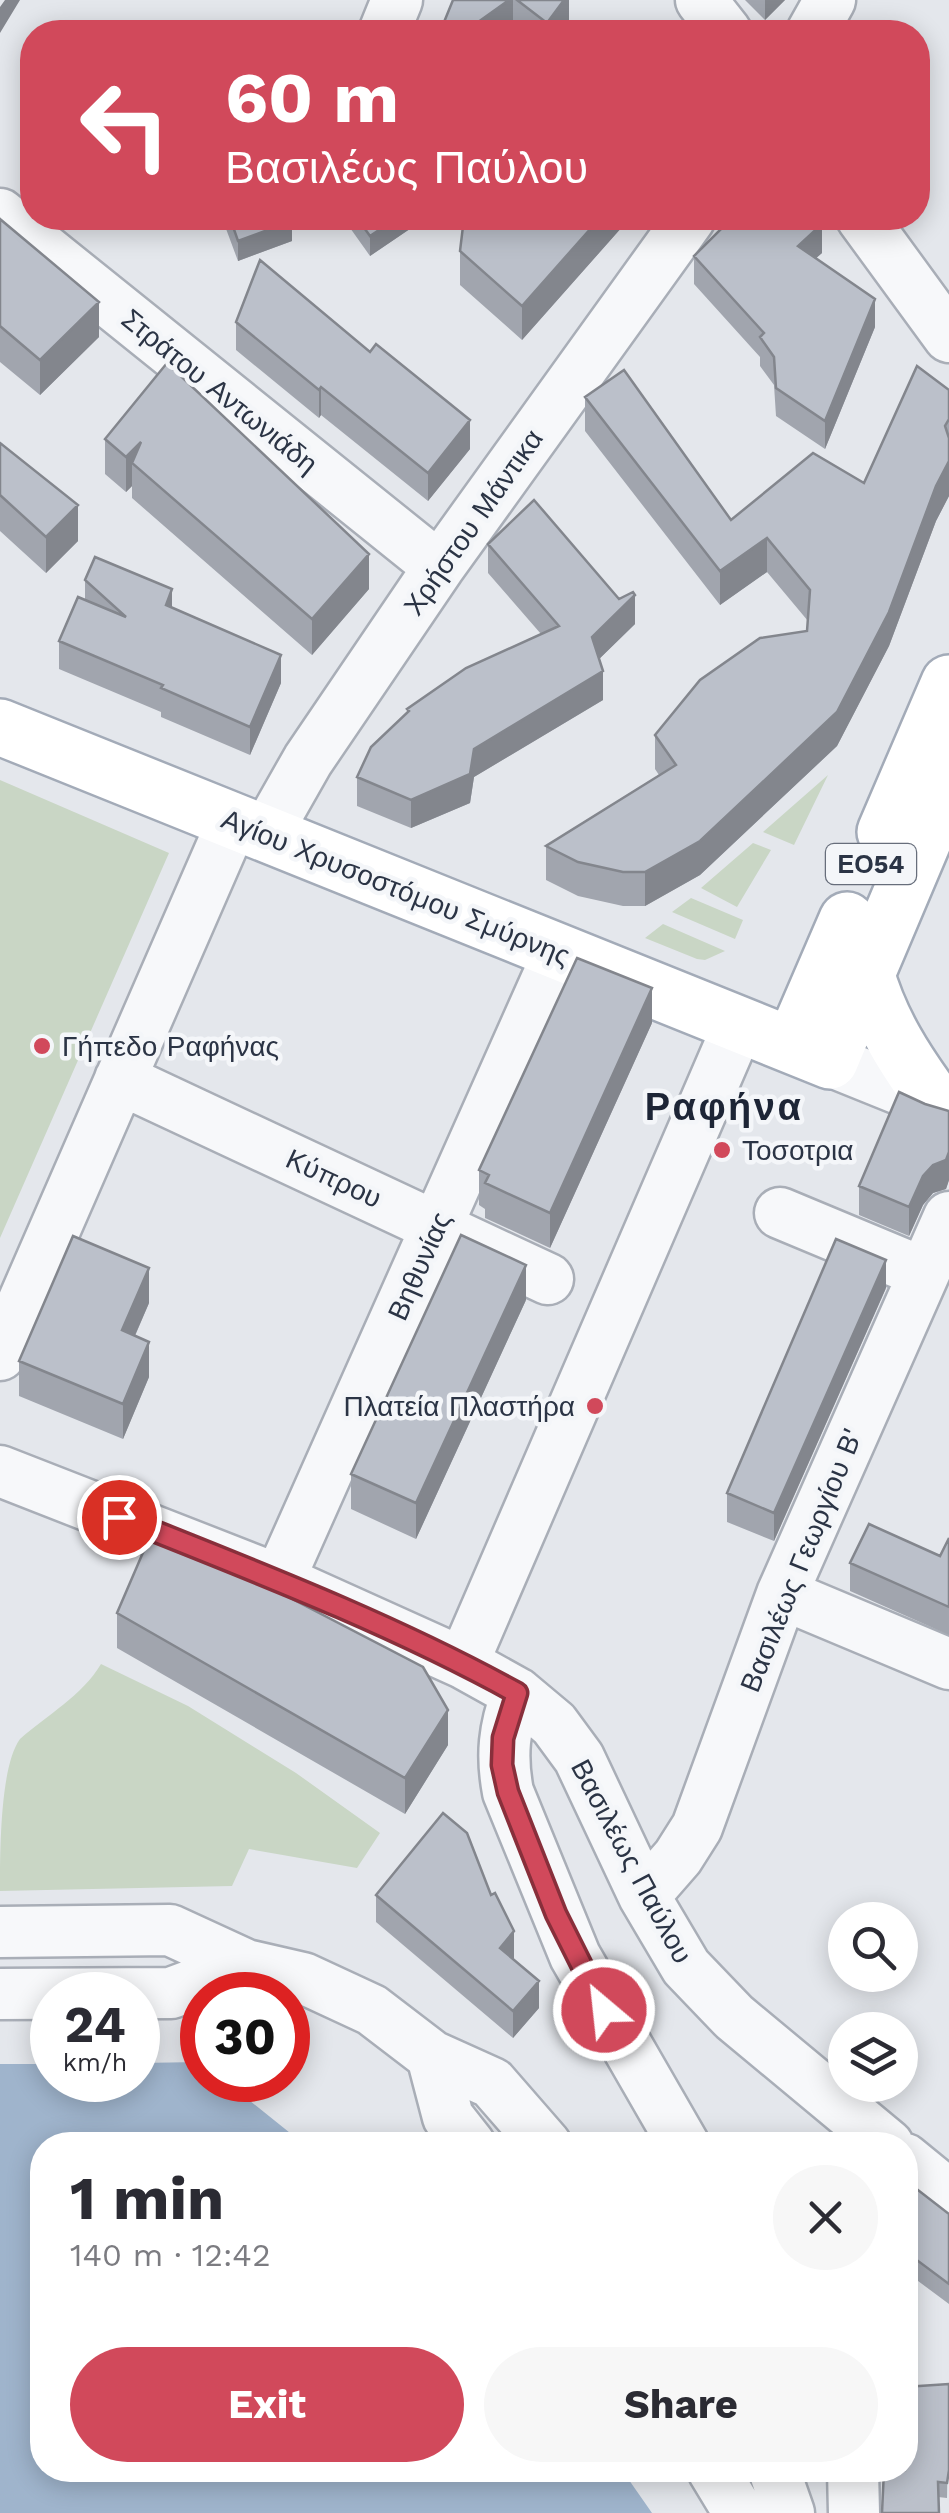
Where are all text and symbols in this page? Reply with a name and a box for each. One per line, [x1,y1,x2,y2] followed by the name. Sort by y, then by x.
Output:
[225,57,399,139] text: 60 m
[60,60,190,190] icon: left
[225,141,588,194] text: Βασιλέως Παύλου
[115,302,324,481] street label: Στράτου Αντωνιάδη
[397,423,550,622] street label: Χρήστου Μάντικα
[217,802,575,973] street label: Αγίου Χρυσοστόμου Σμύρνης
[826,844,916,884] road number: ΕΟ54
[62,1030,279,1063] place label: Γήπεδο Ραφήνας
[31,1035,53,1057] marker: Γήπεδο Ραφήνας
[645,1085,803,1129] district label: Ραφήνα
[742,1134,853,1167] place label: Τοσοτρια
[711,1139,733,1161] marker: Τοσοτρια
[281,1142,387,1215] street label: Κύπρου
[381,1207,458,1325] street label: Βηθυνίας
[344,1390,575,1423] place label: Πλατεία Πλαστήρα
[584,1395,606,1417] marker: Πλατεία Πλαστήρα
[733,1424,869,1697] street label: Βασιλέως Γεωργίου Β'
[77,1475,162,1560] pin
[92,1490,147,1545] icon: arrive
[564,1754,699,1969] street label: Βασιλέως Παύλου
[828,1902,918,2102] map controls
[828,1902,918,1992] button: search
[552,1958,656,2062] position arrow
[180,1972,310,2102] speed limit sign: 30
[64,1995,126,2054] text: 24
[828,2012,918,2102] button: layers
[63,2048,127,2077] text: km/h
[70,2163,224,2234] text: 1 min
[773,2165,878,2270] button: close
[70,2236,271,2274] text: 140 m · 12:42
[70,2347,464,2462] button: Exit
[484,2347,878,2462] button: Share

